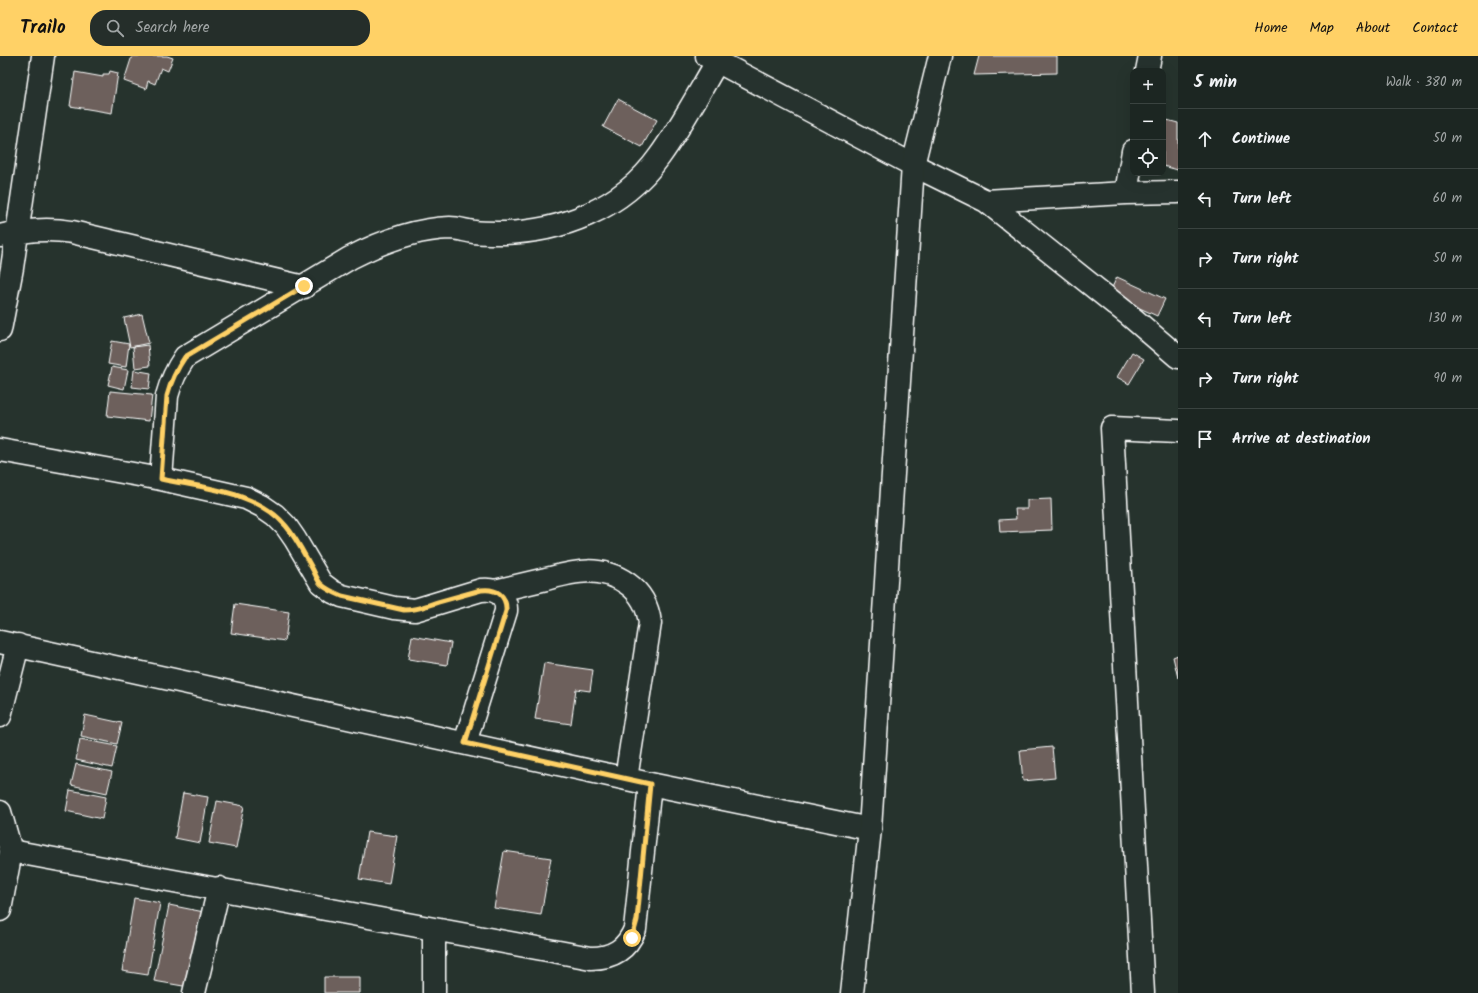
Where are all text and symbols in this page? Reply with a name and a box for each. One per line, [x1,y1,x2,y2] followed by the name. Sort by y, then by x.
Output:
[90,10,370,46] search box
[20,13,66,43] text: Trailo
[136,16,210,40] text: Search here
[104,17,126,39] icon: search
[1254,17,1288,39] text: Home
[1310,17,1334,39] text: Map
[1356,17,1390,39] text: About
[1412,17,1458,39] text: Contact
[1130,68,1166,176] map controls
[1130,68,1166,104] button: +
[1194,69,1237,96] text: 5 min
[1386,72,1462,93] text: Walk · 380 m
[1130,104,1166,140] button: −
[1232,127,1290,151] text: Continue
[1194,128,1216,150] icon: ahead
[1433,128,1462,149] text: 50 m
[1130,140,1166,176] button: locate
[1232,187,1292,211] text: Turn left
[1194,188,1216,210] icon: left
[1433,188,1462,209] text: 60 m
[1232,247,1299,271] text: Turn right
[1194,248,1216,270] icon: right
[1433,248,1462,269] text: 50 m
[295,277,313,295] route end
[1232,307,1292,331] text: Turn left
[1194,308,1216,330] icon: left
[1428,308,1462,329] text: 130 m
[1232,367,1299,391] text: Turn right
[1194,368,1216,390] icon: right
[1434,368,1462,389] text: 90 m
[1232,427,1371,451] text: Arrive at destination
[1194,428,1216,450] icon: arrive
[623,929,641,947] route start

